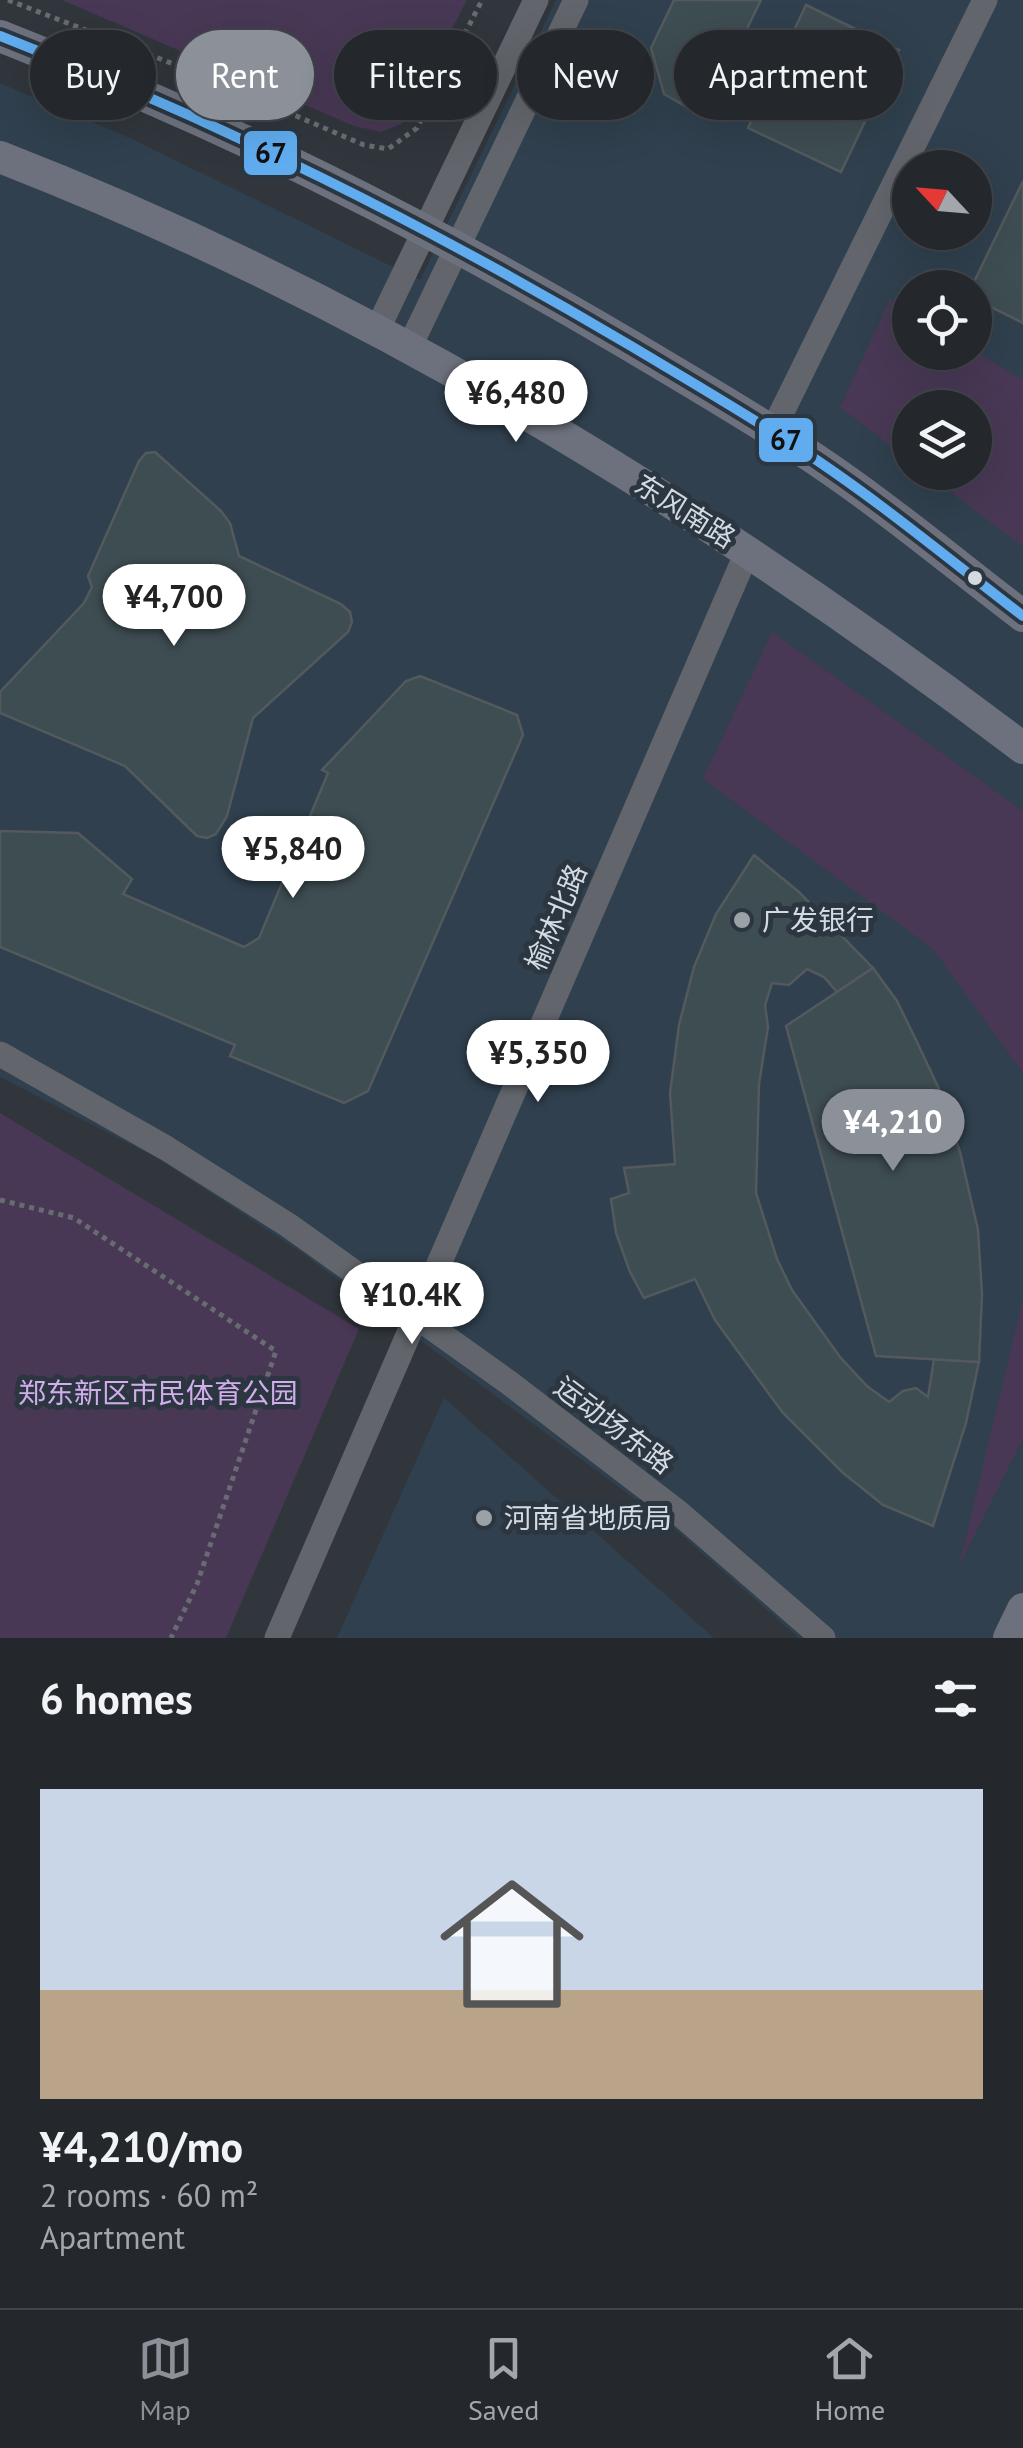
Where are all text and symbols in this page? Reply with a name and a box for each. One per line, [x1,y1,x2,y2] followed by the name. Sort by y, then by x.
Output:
[30,30,156,120] chip: Buy
[176,30,314,120] chip: Rent
[334,30,497,120] chip: Filters
[517,30,654,120] chip: New
[674,30,903,120] chip: Apartment
[242,129,299,177] line badge: 67
[255,134,287,171] text: 67
[892,150,992,250] north arrow
[892,150,992,490] map controls
[892,270,992,370] button: locate
[435,360,597,445] pin: ¥6,480
[467,371,565,413] text: ¥6,480
[892,390,992,490] button: layers
[757,416,815,464] line badge: 67
[770,421,802,458] text: 67
[628,465,743,556] street label: 东风南路
[93,564,255,649] pin: ¥4,700
[965,568,985,588] unlabelled marker
[125,575,223,617] text: ¥4,700
[212,816,374,901] pin: ¥5,840
[244,827,342,869] text: ¥5,840
[517,858,594,976] street label: 榆林北路
[762,901,874,938] place label: 广发银行
[731,909,753,931] marker: 广发银行
[457,1020,619,1105] pin: ¥5,350
[489,1031,587,1073] text: ¥5,350
[812,1089,974,1174] pin: ¥4,210
[844,1100,942,1142] text: ¥4,210
[331,1262,493,1347] pin: ¥10.4K
[362,1273,462,1315] text: ¥10.4K
[547,1368,681,1482] street label: 运动场东路
[18,1374,298,1411] park label: 郑东新区市民体育公园
[504,1499,672,1536] place label: 河南省地质局
[473,1507,495,1529] marker: 河南省地质局
[40,1671,193,1726] text: 6 homes
[928,1671,983,1726] icon: filters
[422,1854,602,2034] icon: home
[40,2119,243,2174] text: ¥4,210/mo
[40,2174,258,2216] text: 2 rooms · 60 m²
[40,2216,185,2258] text: Apartment
[138,2331,193,2428] tab: Map
[468,2331,539,2428] tab: Saved
[815,2331,885,2428] tab: Home

